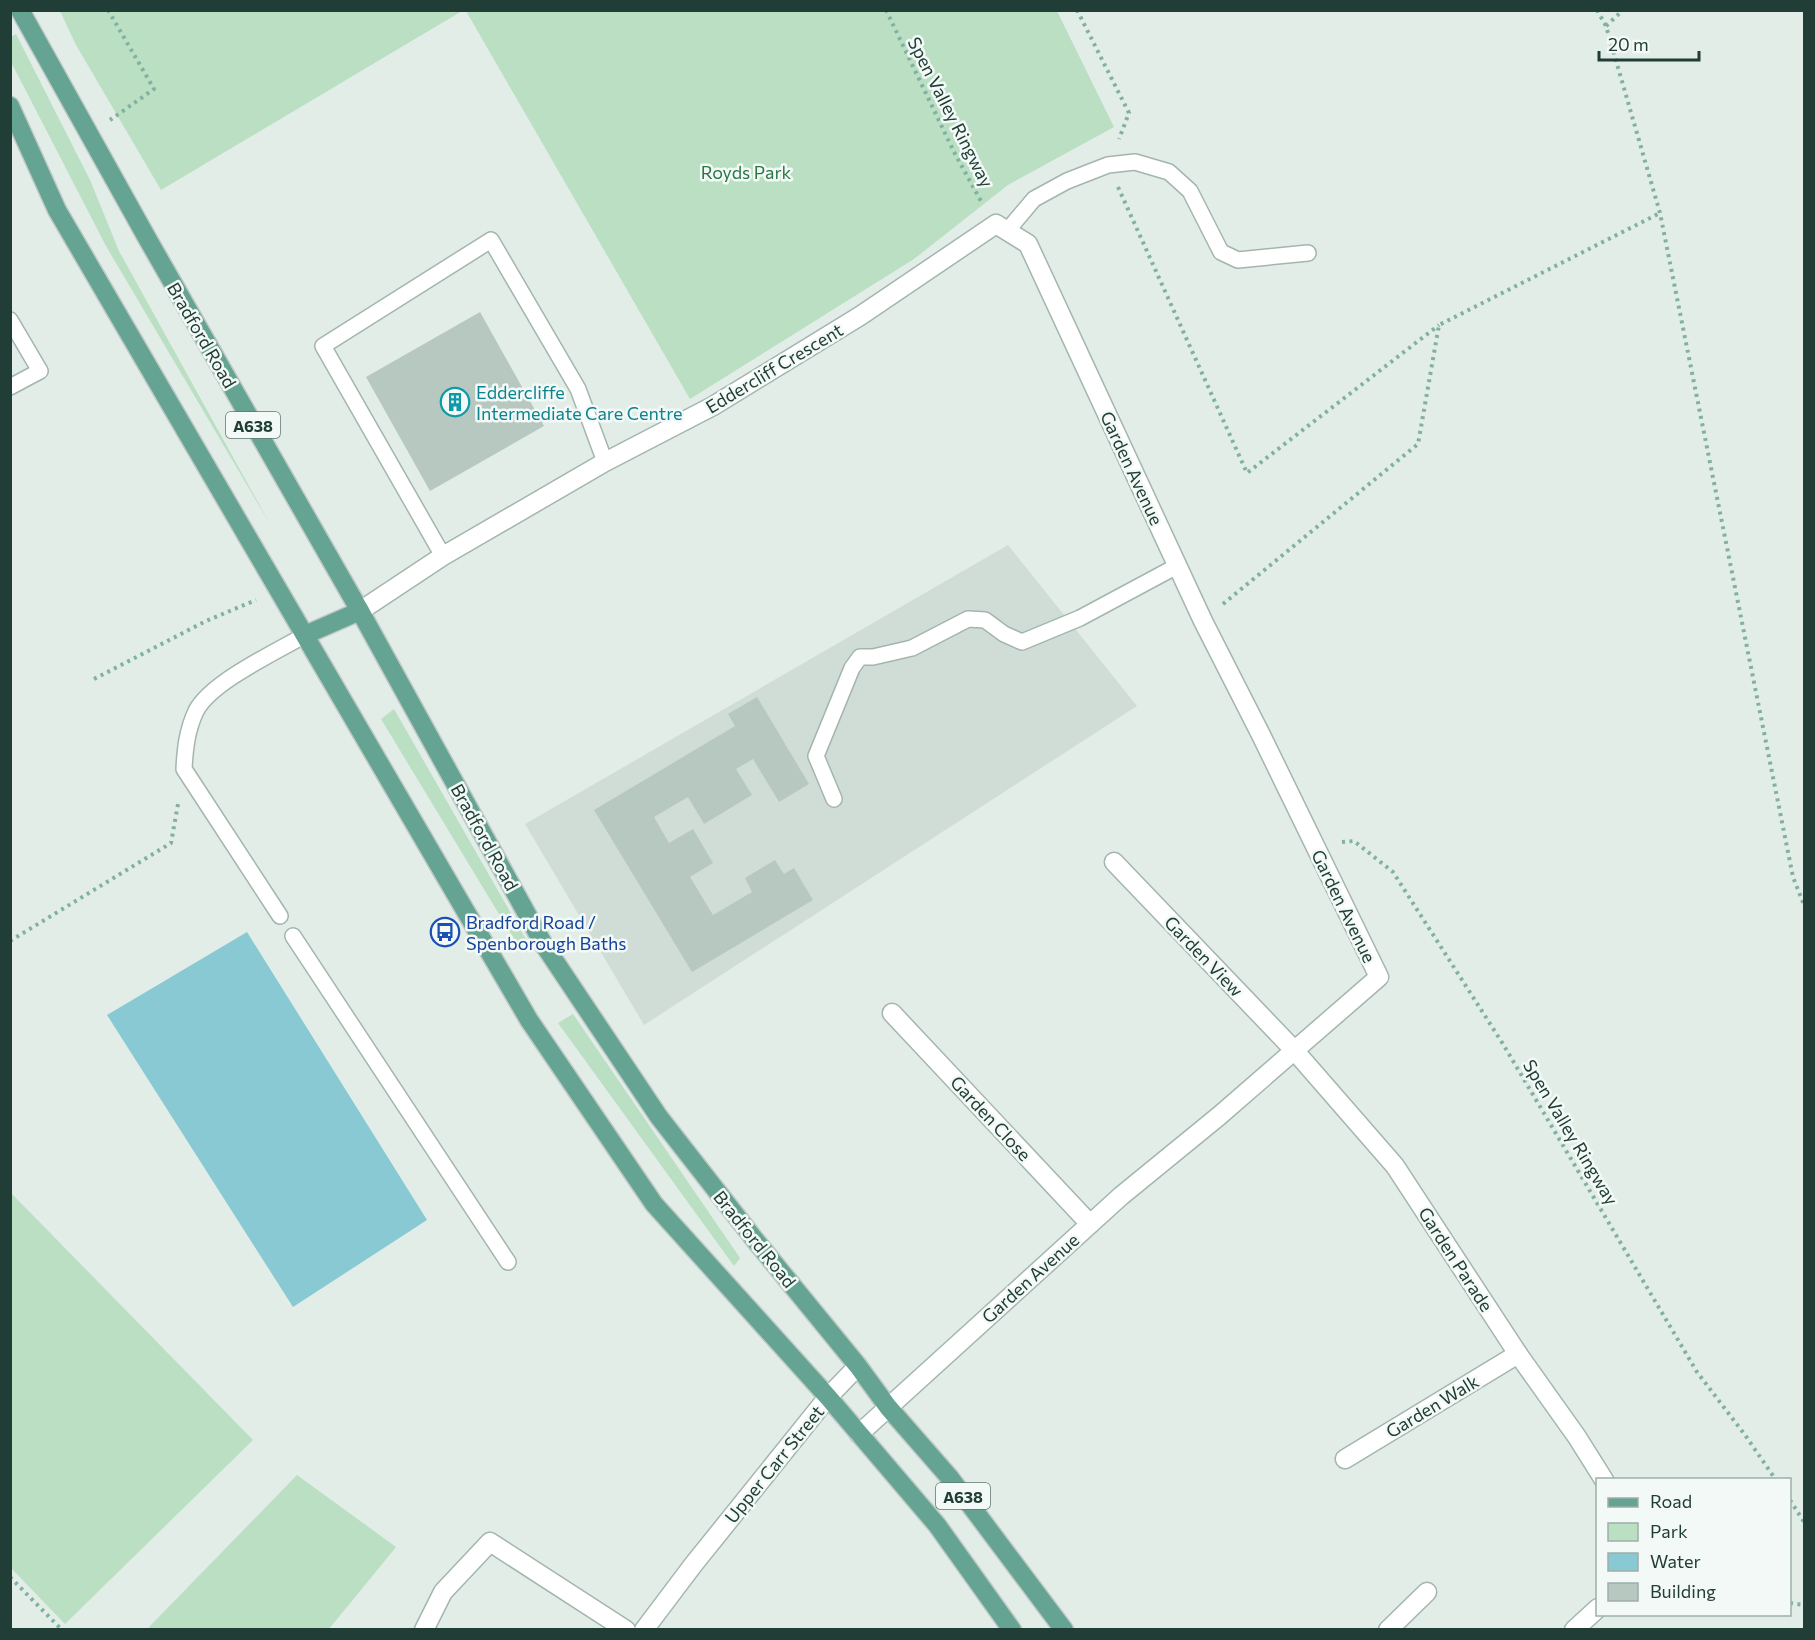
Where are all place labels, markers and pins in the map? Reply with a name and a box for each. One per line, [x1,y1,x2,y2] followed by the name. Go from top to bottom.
[476,381,683,424] place label: Eddercliffe Intermediate Care Centre
[439,386,471,418] building icon: Eddercliffe Intermediate Care Centre
[466,911,627,954] place label: Bradford Road / Spenborough Baths
[429,916,461,948] bus stop icon: Bradford Road / Spenborough Baths

